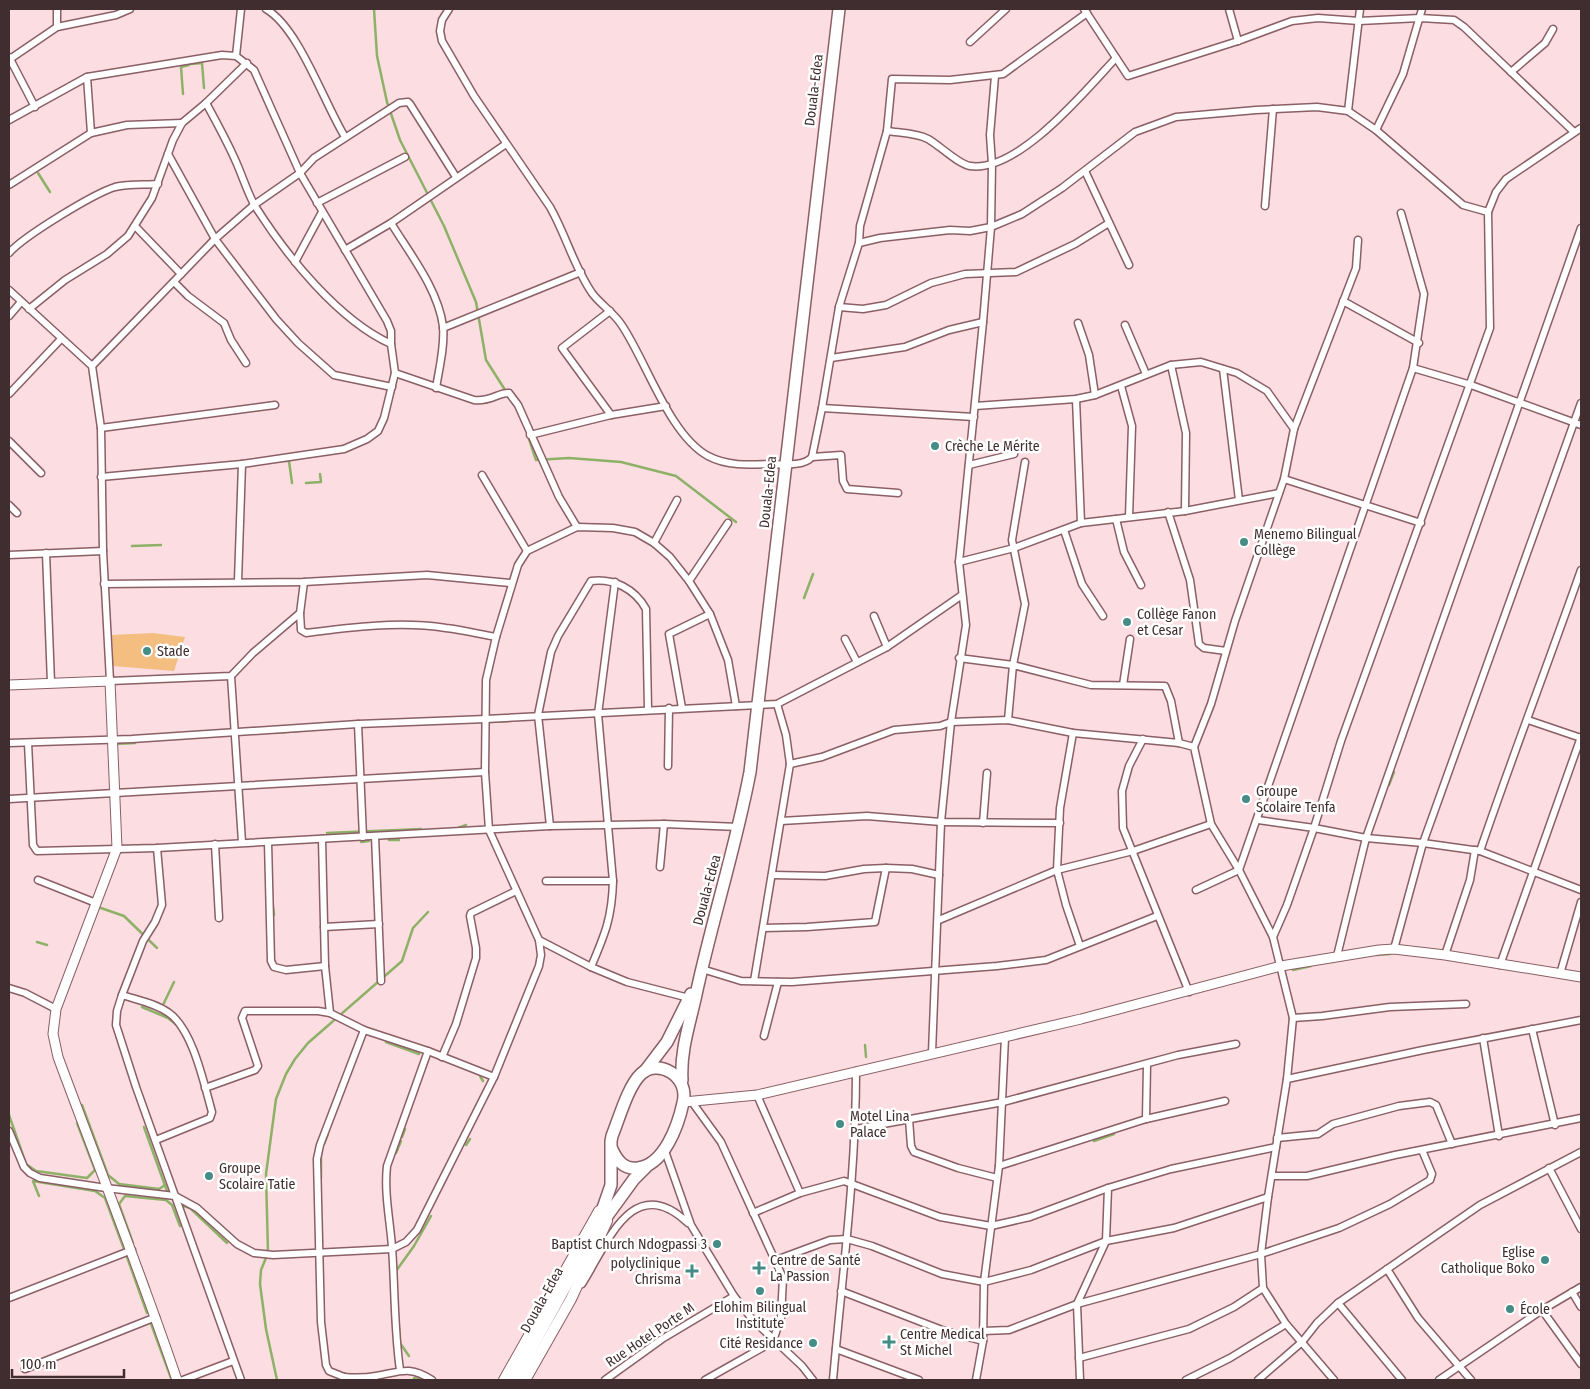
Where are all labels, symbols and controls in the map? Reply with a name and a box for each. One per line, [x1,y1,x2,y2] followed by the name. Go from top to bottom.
[801,53,827,127] street label: Douala-Edea
[945,438,1040,455] place label: Crèche Le Mérite
[929,440,941,452] marker: Crèche Le Mérite
[756,455,780,529] street label: Douala-Edea
[1254,526,1357,559] place label: Menemo Bilingual Collège
[1238,536,1250,548] marker: Menemo Bilingual Collège
[1137,606,1216,639] place label: Collège Fanon et Cesar
[1121,616,1133,628] marker: Collège Fanon et Cesar
[157,643,190,660] place label: Stade
[141,645,153,657] marker: Stade
[1256,783,1336,816] place label: Groupe Scolaire Tenfa
[1240,793,1252,805] marker: Groupe Scolaire Tenfa
[689,853,725,927] street label: Douala-Edea
[850,1108,910,1141] place label: Motel Lina Palace
[834,1118,846,1130] marker: Motel Lina Palace
[219,1160,295,1193] place label: Groupe Scolaire Tatie
[203,1170,215,1182] marker: Groupe Scolaire Tatie
[551,1236,707,1253] place label: Baptist Church Ndogpassi 3
[711,1238,723,1250] marker: Baptist Church Ndogpassi 3
[1441,1244,1535,1277] place label: Eglise Catholique Boko
[770,1252,861,1285] place label: Centre de Santé La Passion
[1539,1254,1551,1266] marker: Eglise Catholique Boko
[611,1255,681,1288] place label: polyclinique Chrisma
[752,1261,766,1275] marker: Centre de Santé La Passion
[517,1264,567,1336] street label: Douala-Edea
[685,1264,699,1278] marker: polyclinique Chrisma
[754,1285,766,1297] marker: Elohim Bilingual Institute
[603,1299,697,1371] street label: Rue Hotel Porte M
[714,1299,806,1332] place label: Elohim Bilingual Institute
[1520,1300,1550,1318] place label: École
[1504,1303,1516,1315] marker: École
[900,1326,985,1359] place label: Centre Medical St Michel
[720,1335,803,1352] place label: Cité Residance
[882,1335,896,1349] marker: Centre Medical St Michel
[807,1337,819,1349] marker: Cité Residance
[12,1346,125,1378] scale bar
[20,1355,57,1373] text: 100 m

